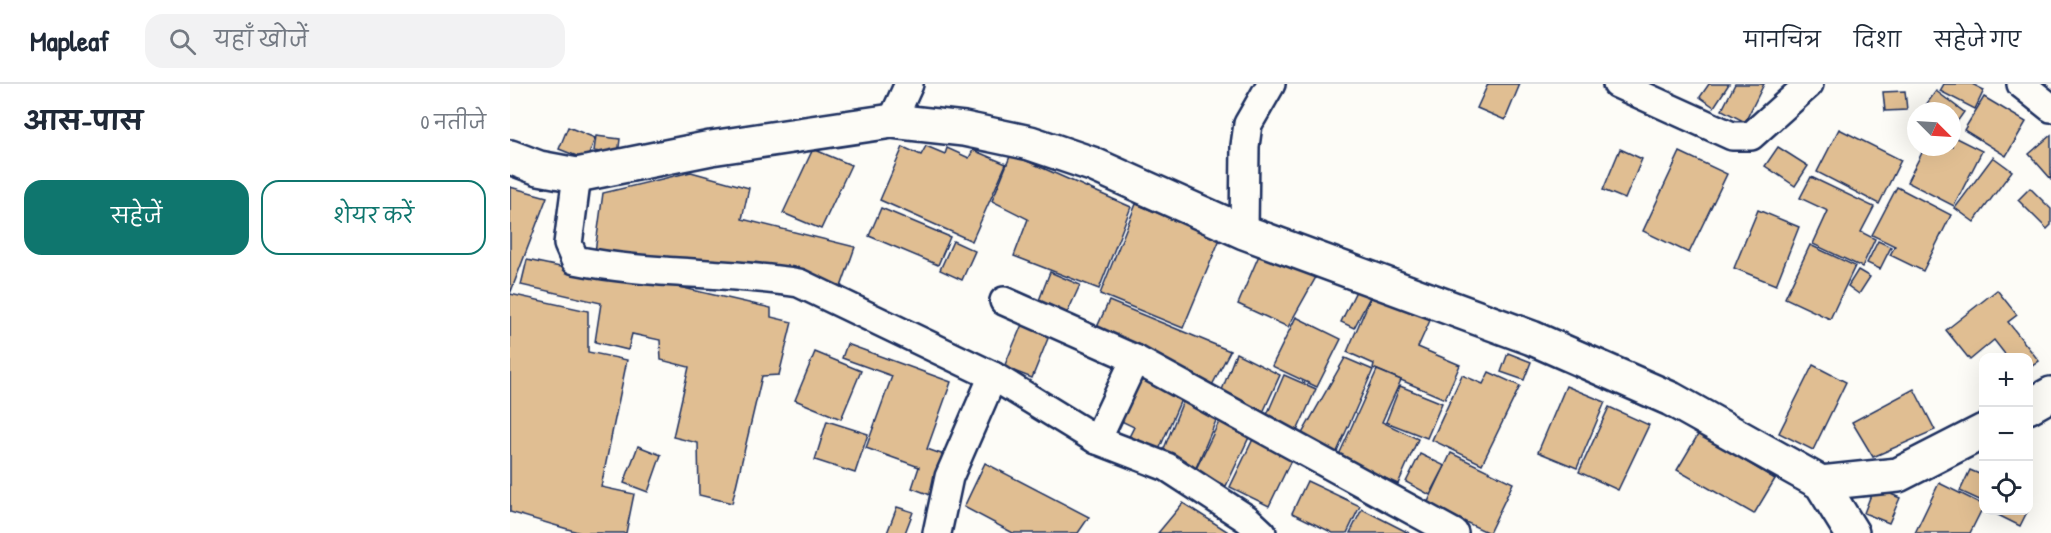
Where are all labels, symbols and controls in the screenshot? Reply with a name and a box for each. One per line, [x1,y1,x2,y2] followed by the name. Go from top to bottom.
[145,14,565,68] search box
[30,22,109,60] text: Mapleaf
[214,24,308,54] text: यहाँ खोजें
[166,25,199,58] icon: search
[1744,25,1821,54] text: मानचित्र
[1854,25,1901,54] text: दिशा
[1934,25,2021,54] text: सहेजे गए
[1907,102,1961,156] north arrow
[24,103,143,138] text: आस-पास
[421,108,486,135] text: 0 नतीजे
[24,180,249,255] button: सहेजें
[261,180,486,255] button: शेयर करें
[1979,353,2033,515] map controls
[1979,353,2033,407] button: +
[1979,407,2033,461] button: −
[1979,461,2033,515] button: locate

